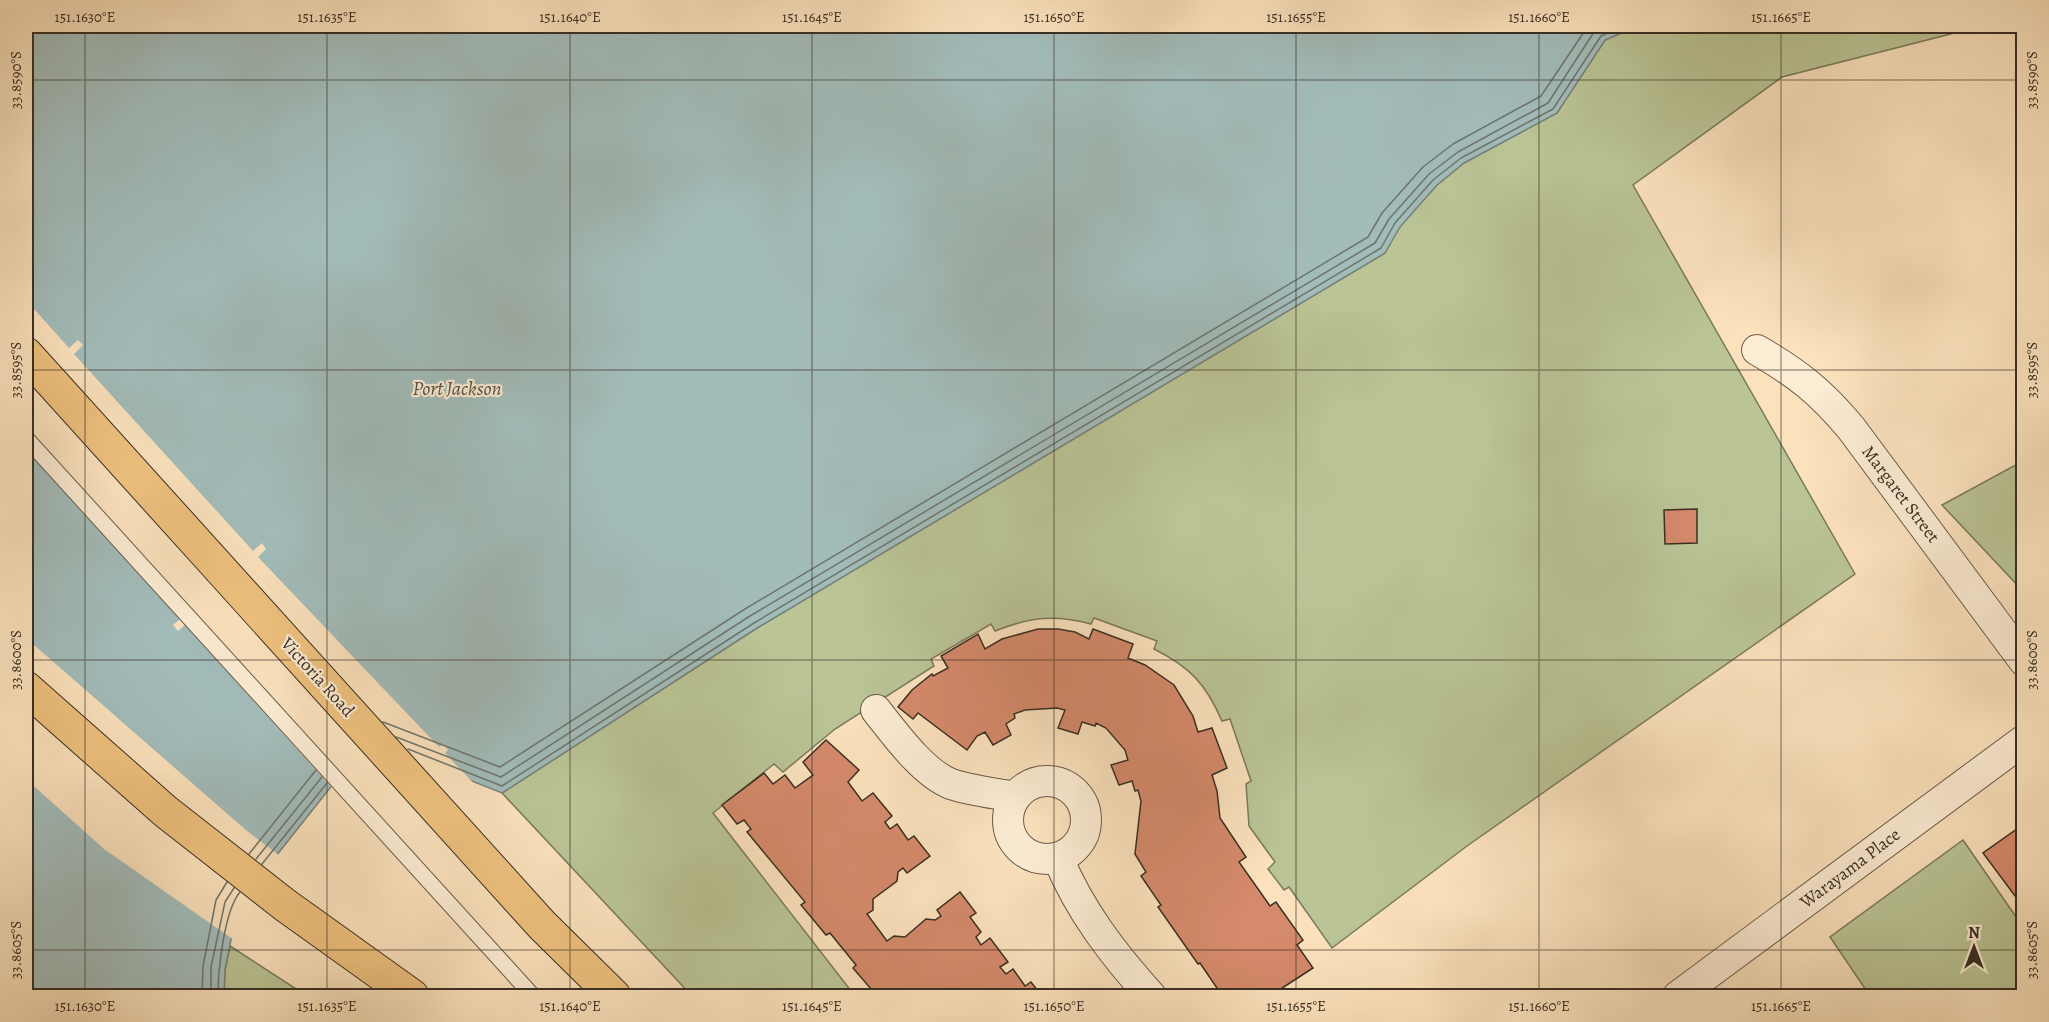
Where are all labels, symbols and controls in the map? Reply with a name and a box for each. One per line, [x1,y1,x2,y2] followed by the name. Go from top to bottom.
[55,7,115,27] text: 151.1630°E
[297,7,357,27] text: 151.1635°E
[539,7,601,27] text: 151.1640°E
[782,7,842,27] text: 151.1645°E
[1023,7,1085,27] text: 151.1650°E
[1266,7,1326,27] text: 151.1655°E
[1508,7,1570,27] text: 151.1660°E
[1751,7,1811,27] text: 151.1665°E
[6,51,26,109] text: 33.8590°S
[2022,51,2042,109] text: 33.8590°S
[6,342,26,398] text: 33.8595°S
[2022,342,2042,398] text: 33.8595°S
[412,375,502,402] water label: Port Jackson
[1856,440,1946,548] street label: Margaret Street
[6,630,26,690] text: 33.8600°S
[2022,630,2042,690] text: 33.8600°S
[275,631,360,722] street label: Victoria Road
[1794,822,1905,914] street label: Warayama Place
[1944,917,2004,977] north arrow
[6,921,26,979] text: 33.8605°S
[2022,921,2042,979] text: 33.8605°S
[1968,922,1980,944] text: N
[55,996,115,1016] text: 151.1630°E
[297,996,357,1016] text: 151.1635°E
[539,996,601,1016] text: 151.1640°E
[782,996,842,1016] text: 151.1645°E
[1023,996,1085,1016] text: 151.1650°E
[1266,996,1326,1016] text: 151.1655°E
[1508,996,1570,1016] text: 151.1660°E
[1751,996,1811,1016] text: 151.1665°E

